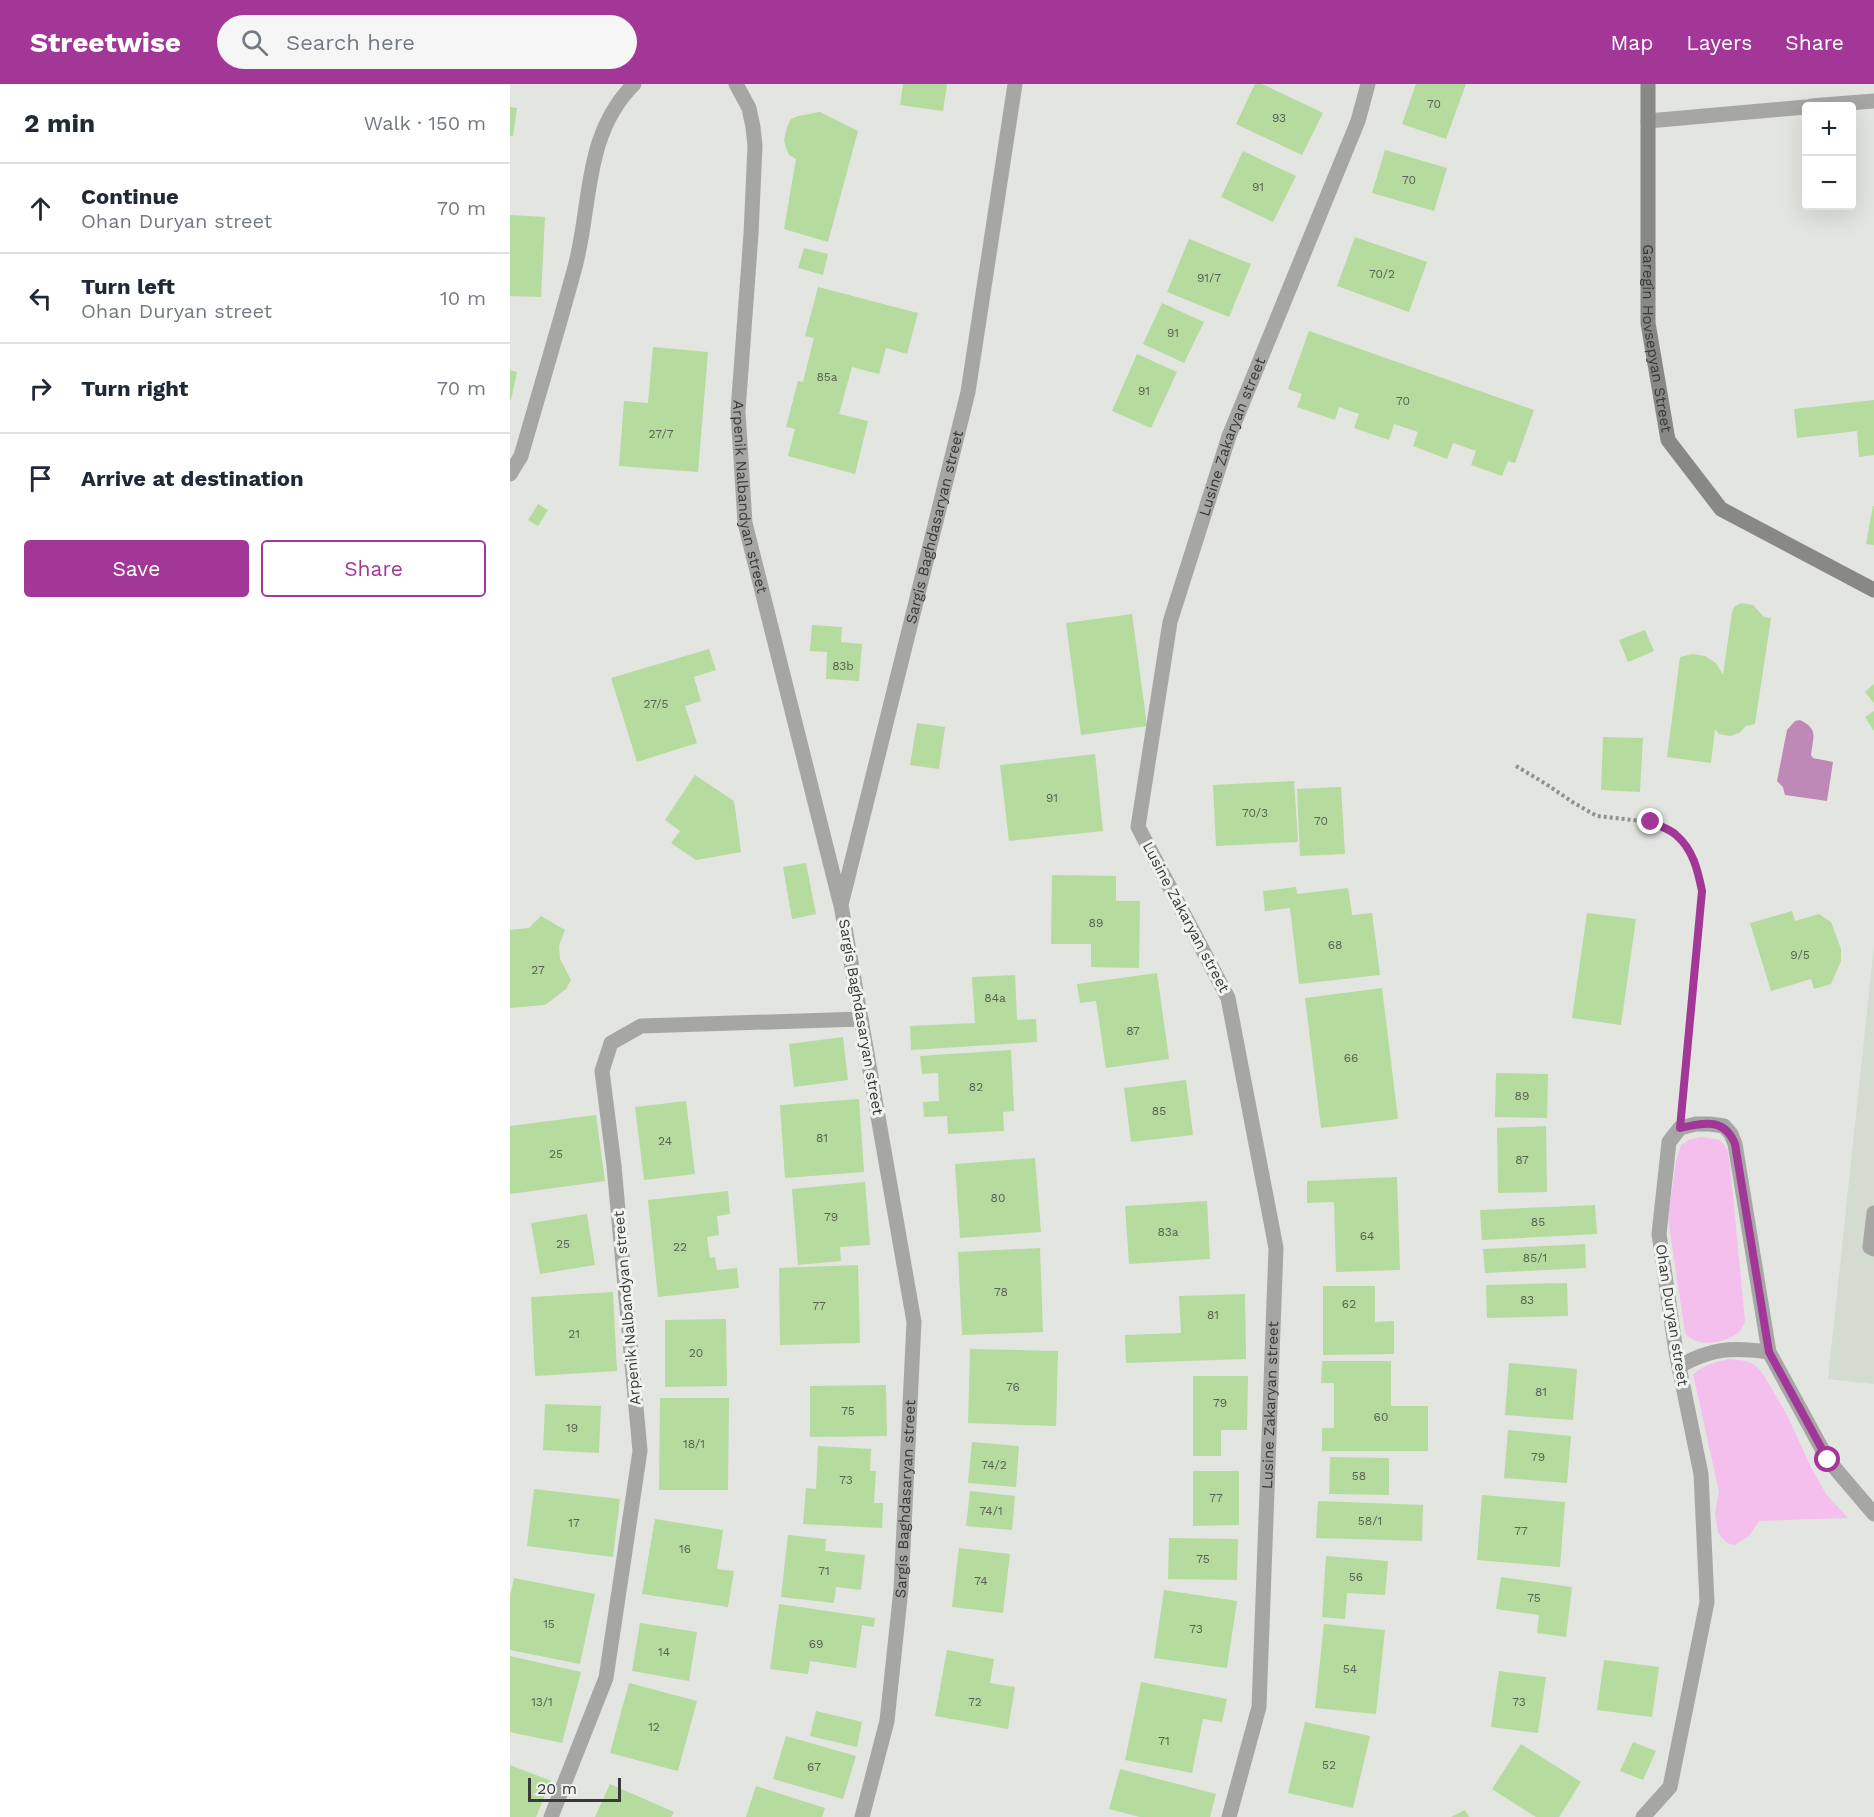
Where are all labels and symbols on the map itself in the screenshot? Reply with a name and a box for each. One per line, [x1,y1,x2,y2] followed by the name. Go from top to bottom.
[1427,97,1441,111] house number: 70
[1272,111,1286,125] house number: 93
[1402,173,1416,187] house number: 70
[1252,180,1264,194] house number: 91
[1639,244,1676,434] street label: Garegin Hovsepyan Street
[1369,267,1395,281] house number: 70/2
[1197,271,1221,285] house number: 91/7
[1167,326,1179,340] house number: 91
[1195,354,1270,519] street label: Lusine Zakaryan street
[816,370,838,384] house number: 85a
[1138,384,1150,398] house number: 91
[1396,394,1410,408] house number: 70
[729,399,771,596] street label: Arpenik Nalbandyan street
[649,427,674,441] house number: 27/7
[902,428,967,626] street label: Sargis Baghdasaryan street
[832,659,854,673] house number: 83b
[643,697,669,711] house number: 27/5
[1046,791,1058,805] house number: 91
[1242,806,1268,820] house number: 70/3
[1637,808,1663,834] route end
[1314,814,1328,828] house number: 70
[1139,839,1234,996] street label: Lusine Zakaryan street
[1089,916,1103,930] house number: 89
[835,918,887,1117] street label: Sargis Baghdasaryan street
[1328,938,1342,952] house number: 68
[1790,948,1810,962] house number: 9/5
[531,963,545,977] house number: 27
[984,991,1006,1005] house number: 84a
[1126,1024,1140,1038] house number: 87
[1344,1051,1358,1065] house number: 66
[969,1080,983,1094] house number: 82
[1515,1089,1529,1103] house number: 89
[1152,1104,1166,1118] house number: 85
[816,1131,828,1145] house number: 81
[658,1134,672,1148] house number: 24
[549,1147,563,1161] house number: 25
[1515,1153,1529,1167] house number: 87
[991,1191,1005,1205] house number: 80
[609,1209,644,1406] street label: Arpenik Nalbandyan street
[824,1210,838,1224] house number: 79
[1531,1215,1545,1229] house number: 85
[1158,1225,1179,1239] house number: 83a
[1360,1229,1374,1243] house number: 64
[556,1237,570,1251] house number: 25
[673,1240,687,1254] house number: 22
[1652,1243,1692,1388] street label: Ohan Duryan street
[1523,1251,1547,1265] house number: 85/1
[994,1285,1008,1299] house number: 78
[1520,1293,1534,1307] house number: 83
[1342,1297,1356,1311] house number: 62
[812,1299,826,1313] house number: 77
[1207,1308,1219,1322] house number: 81
[1258,1320,1282,1489] street label: Lusine Zakaryan street
[568,1327,580,1341] house number: 21
[689,1346,703,1360] house number: 20
[1006,1380,1020,1394] house number: 76
[1535,1385,1547,1399] house number: 81
[1213,1396,1227,1410] house number: 79
[891,1399,919,1599] street label: Sargis Baghdasaryan street
[841,1404,855,1418] house number: 75
[1374,1410,1388,1424] house number: 60
[566,1421,578,1435] house number: 19
[683,1437,705,1451] house number: 18/1
[1814,1446,1840,1472] route start
[1531,1450,1545,1464] house number: 79
[981,1458,1007,1472] house number: 74/2
[1352,1469,1366,1483] house number: 58
[839,1473,853,1487] house number: 73
[1209,1491,1223,1505] house number: 77
[979,1504,1003,1518] house number: 74/1
[1358,1514,1382,1528] house number: 58/1
[568,1516,580,1530] house number: 17
[1514,1524,1528,1538] house number: 77
[679,1542,691,1556] house number: 16
[1196,1552,1210,1566] house number: 75
[818,1564,830,1578] house number: 71
[1349,1570,1363,1584] house number: 56
[974,1574,988,1588] house number: 74
[1527,1591,1541,1605] house number: 75
[543,1617,555,1631] house number: 15
[1189,1622,1203,1636] house number: 73
[809,1637,823,1651] house number: 69
[658,1645,670,1659] house number: 14
[1343,1662,1357,1676] house number: 54
[531,1695,553,1709] house number: 13/1
[968,1695,982,1709] house number: 72
[1512,1695,1526,1709] house number: 73
[648,1720,660,1734] house number: 12
[1158,1734,1170,1748] house number: 71
[1322,1758,1336,1772] house number: 52
[807,1760,821,1774] house number: 67
[528,1775,621,1802] scale bar

